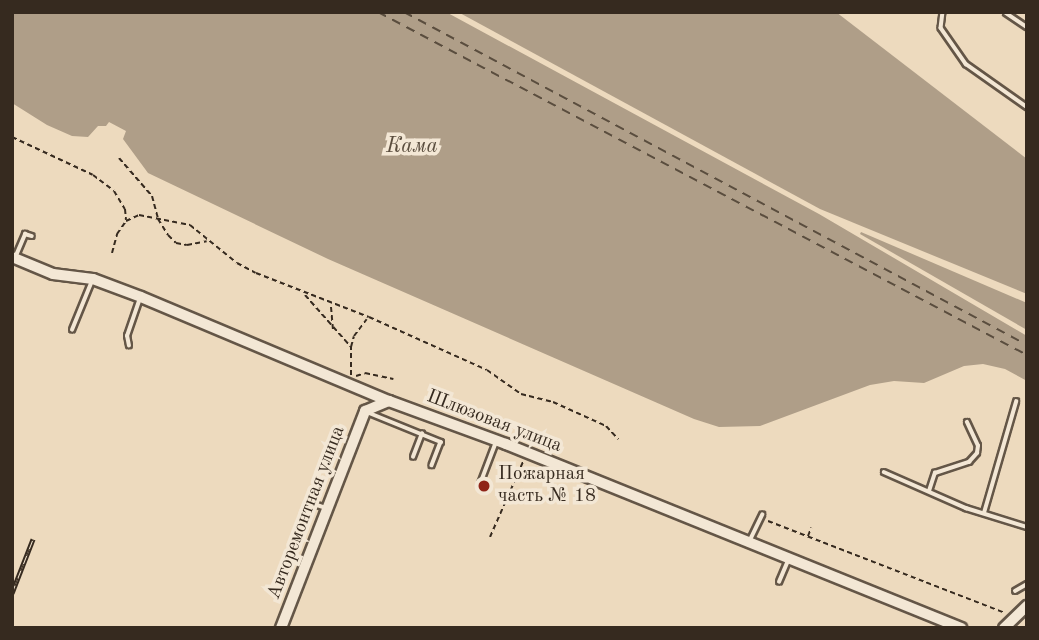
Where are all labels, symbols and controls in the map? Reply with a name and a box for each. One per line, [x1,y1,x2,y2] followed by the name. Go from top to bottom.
[386,134,438,160] water label: Кама
[423,386,565,458] street label: Шлюзовая улица
[263,423,351,603] street label: Авторемонтная улица
[498,464,596,508] place label: Пожарная часть № 18
[476,478,492,494] marker: Пожарная часть № 18

